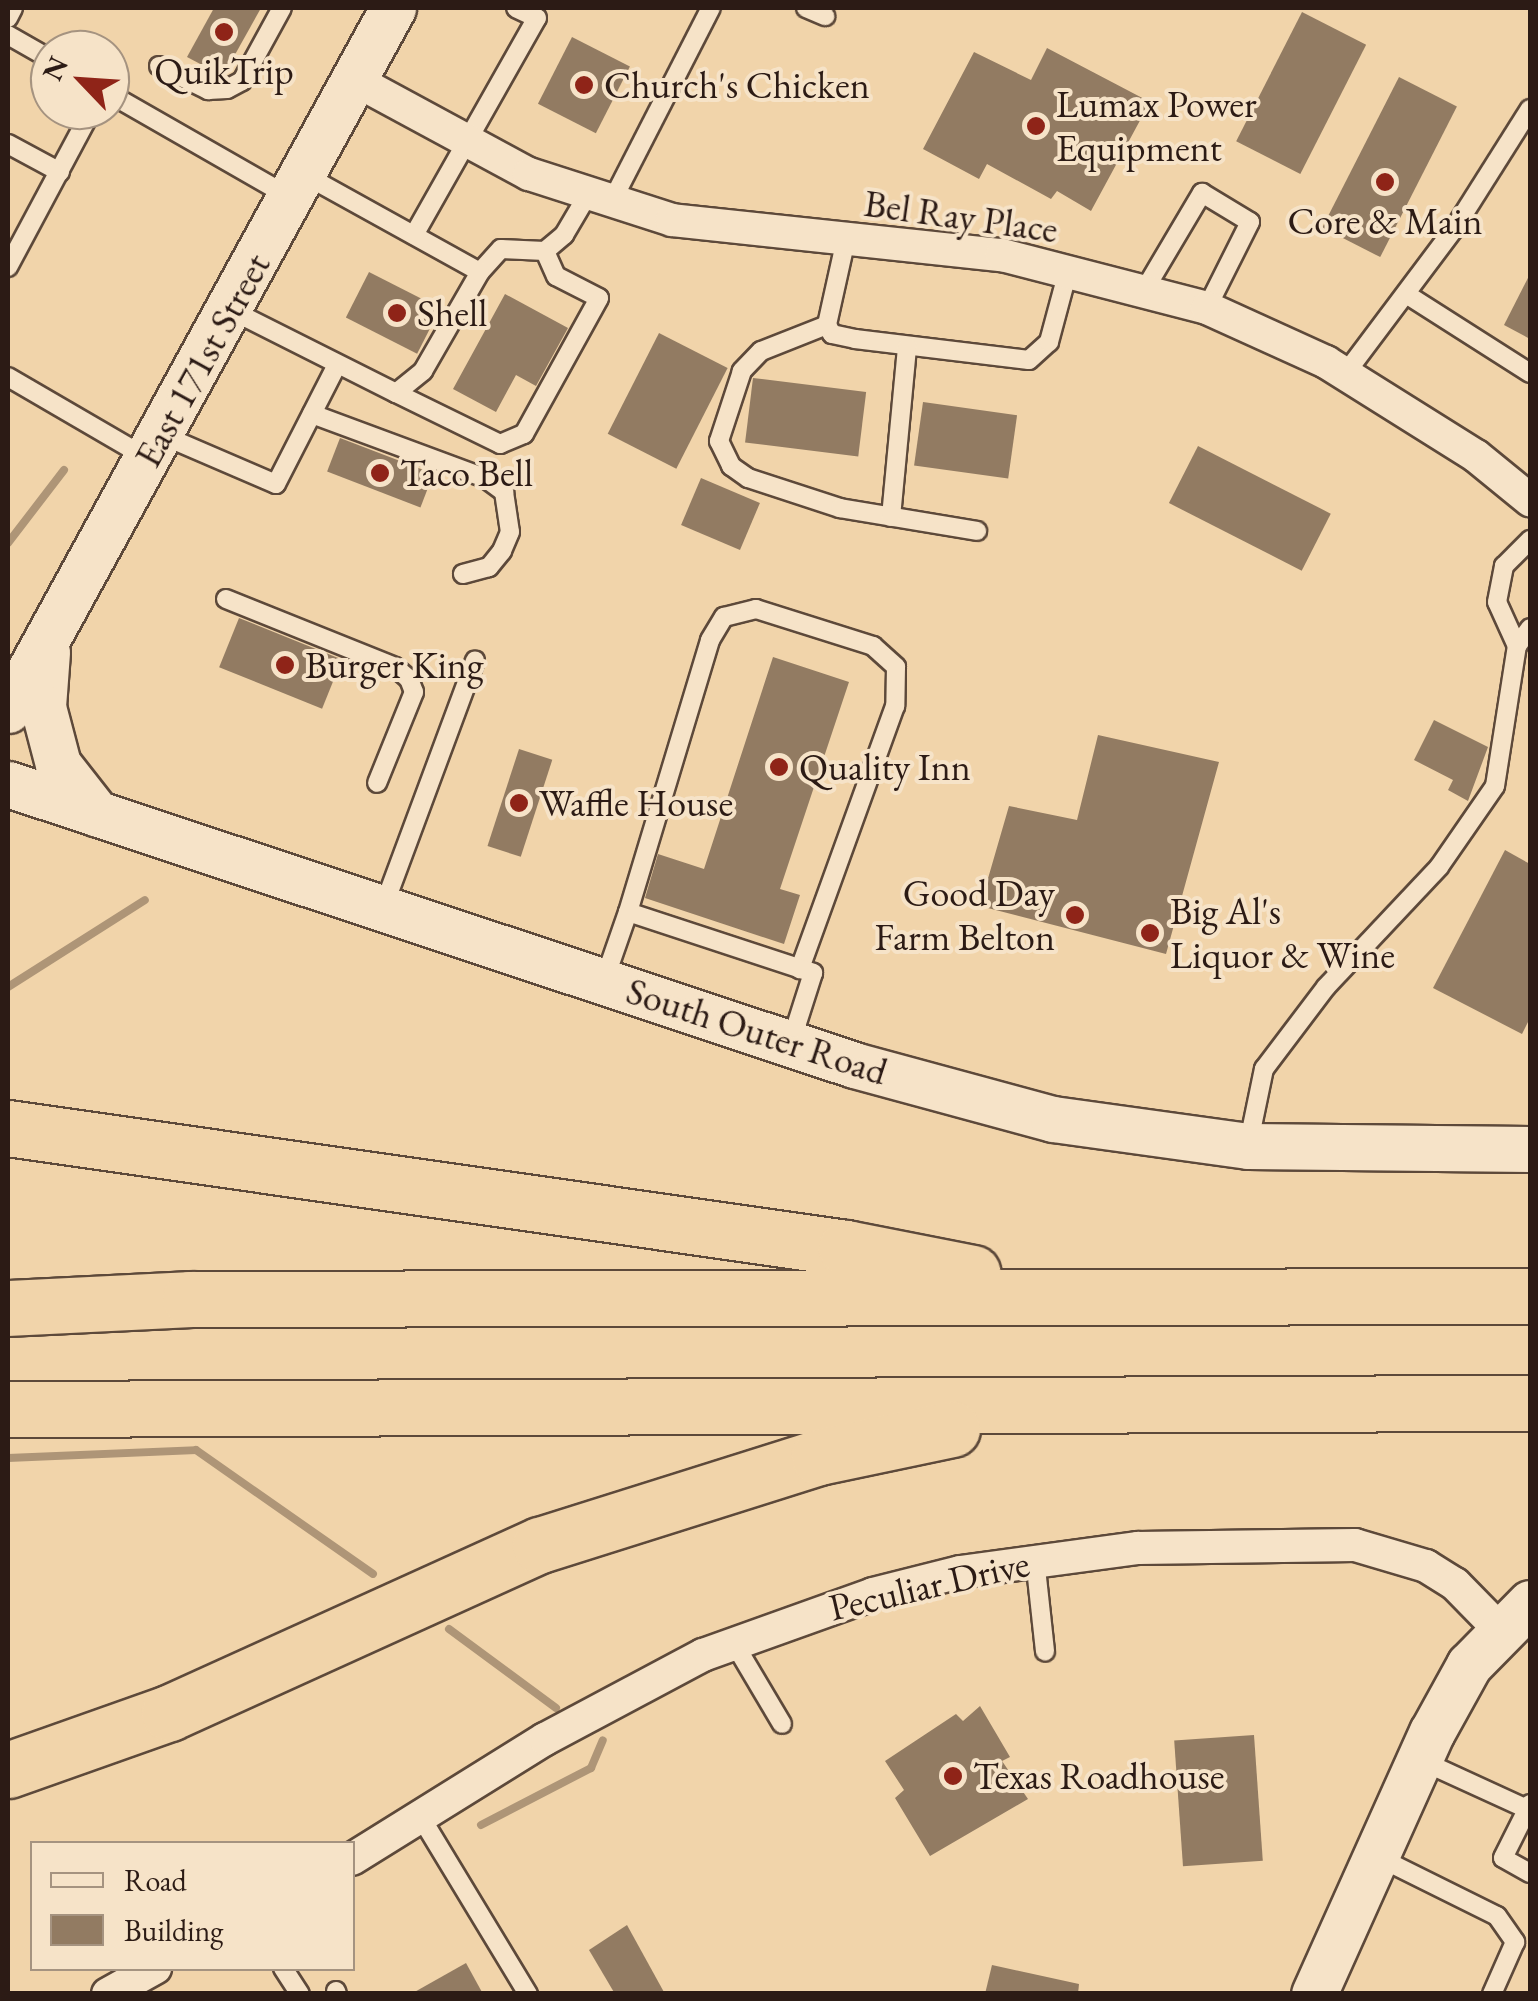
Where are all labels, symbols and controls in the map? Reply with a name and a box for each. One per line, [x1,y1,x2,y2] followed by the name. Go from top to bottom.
[213,21,235,43] marker: QuikTrip
[30,30,130,130] north arrow
[154,48,294,94] place label: QuikTrip
[34,50,76,86] text: N
[604,62,870,108] place label: Church's Chicken
[573,74,595,96] marker: Church's Chicken
[1056,81,1257,170] place label: Lumax Power Equipment
[1025,115,1047,137] marker: Lumax Power Equipment
[1374,171,1396,193] marker: Core & Main
[861,180,1061,252] street label: Bel Ray Place
[1287,198,1483,244] place label: Core & Main
[124,245,280,475] street label: East 171st Street
[417,290,487,336] place label: Shell
[386,302,408,324] marker: Shell
[400,450,533,496] place label: Taco Bell
[369,462,391,484] marker: Taco Bell
[305,642,483,688] place label: Burger King
[274,654,296,676] marker: Burger King
[799,744,971,790] place label: Quality Inn
[768,756,790,778] marker: Quality Inn
[539,780,733,826] place label: Waffle House
[508,792,530,814] marker: Waffle House
[875,870,1055,959] place label: Good Day Farm Belton
[1170,888,1395,978] place label: Big Al's Liquor & Wine
[1064,904,1086,926] marker: Good Day Farm Belton
[1139,922,1161,944] marker: Big Al's Liquor & Wine
[621,967,893,1095] street label: South Outer Road
[824,1540,1034,1630] street label: Peculiar Drive
[973,1753,1225,1799] place label: Texas Roadhouse
[942,1765,964,1787] marker: Texas Roadhouse
[30,1841,355,1971] legend
[124,1861,187,1900] text: Road
[124,1911,223,1950] text: Building

